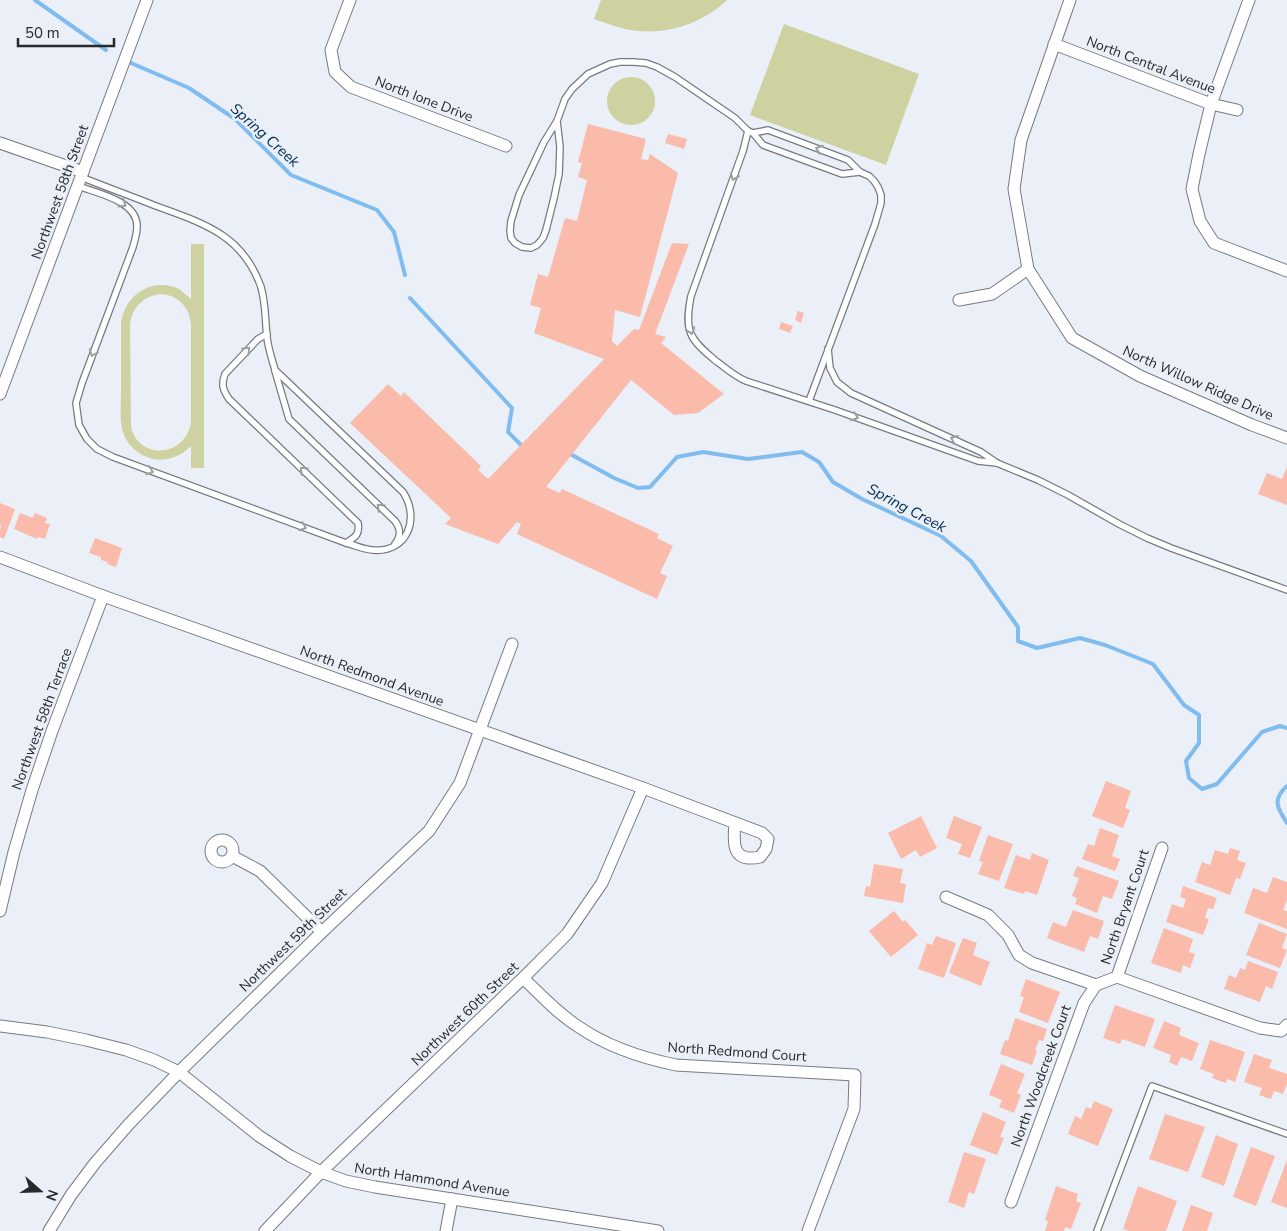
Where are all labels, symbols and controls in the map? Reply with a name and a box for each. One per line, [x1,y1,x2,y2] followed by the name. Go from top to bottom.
[18,15,114,47] scale bar
[25,23,60,43] text: 50 m
[1084,32,1218,98] street label: North Central Avenue
[372,72,476,126] street label: North Ione Drive
[226,99,304,172] water label: Spring Creek
[27,122,93,262] street label: Northwest 58th Street
[815,145,824,155] one-way arrow
[730,173,740,181] one-way arrow
[117,198,126,208] one-way arrow
[685,327,695,335] one-way arrow
[1120,341,1276,425] street label: North Willow Ridge Drive
[241,347,250,356] one-way arrow
[89,348,99,357] one-way arrow
[850,411,859,421] one-way arrow
[950,435,959,446] one-way arrow
[145,465,154,475] one-way arrow
[300,467,309,476] one-way arrow
[864,479,950,537] water label: Spring Creek
[377,504,386,513] one-way arrow
[298,521,306,531] one-way arrow
[297,641,447,711] street label: North Redmond Avenue
[7,645,77,793] street label: Northwest 58th Terrace
[1096,847,1154,967] street label: North Bryant Court
[235,884,351,996] street label: Northwest 59th Street
[407,958,523,1070] street label: Northwest 60th Street
[1006,1002,1076,1150] street label: North Woodcreek Court
[667,1038,807,1066] street label: North Redmond Court
[353,1158,511,1202] street label: North Hammond Avenue
[15,1166,65,1216] north arrow
[41,1187,62,1203] text: N

